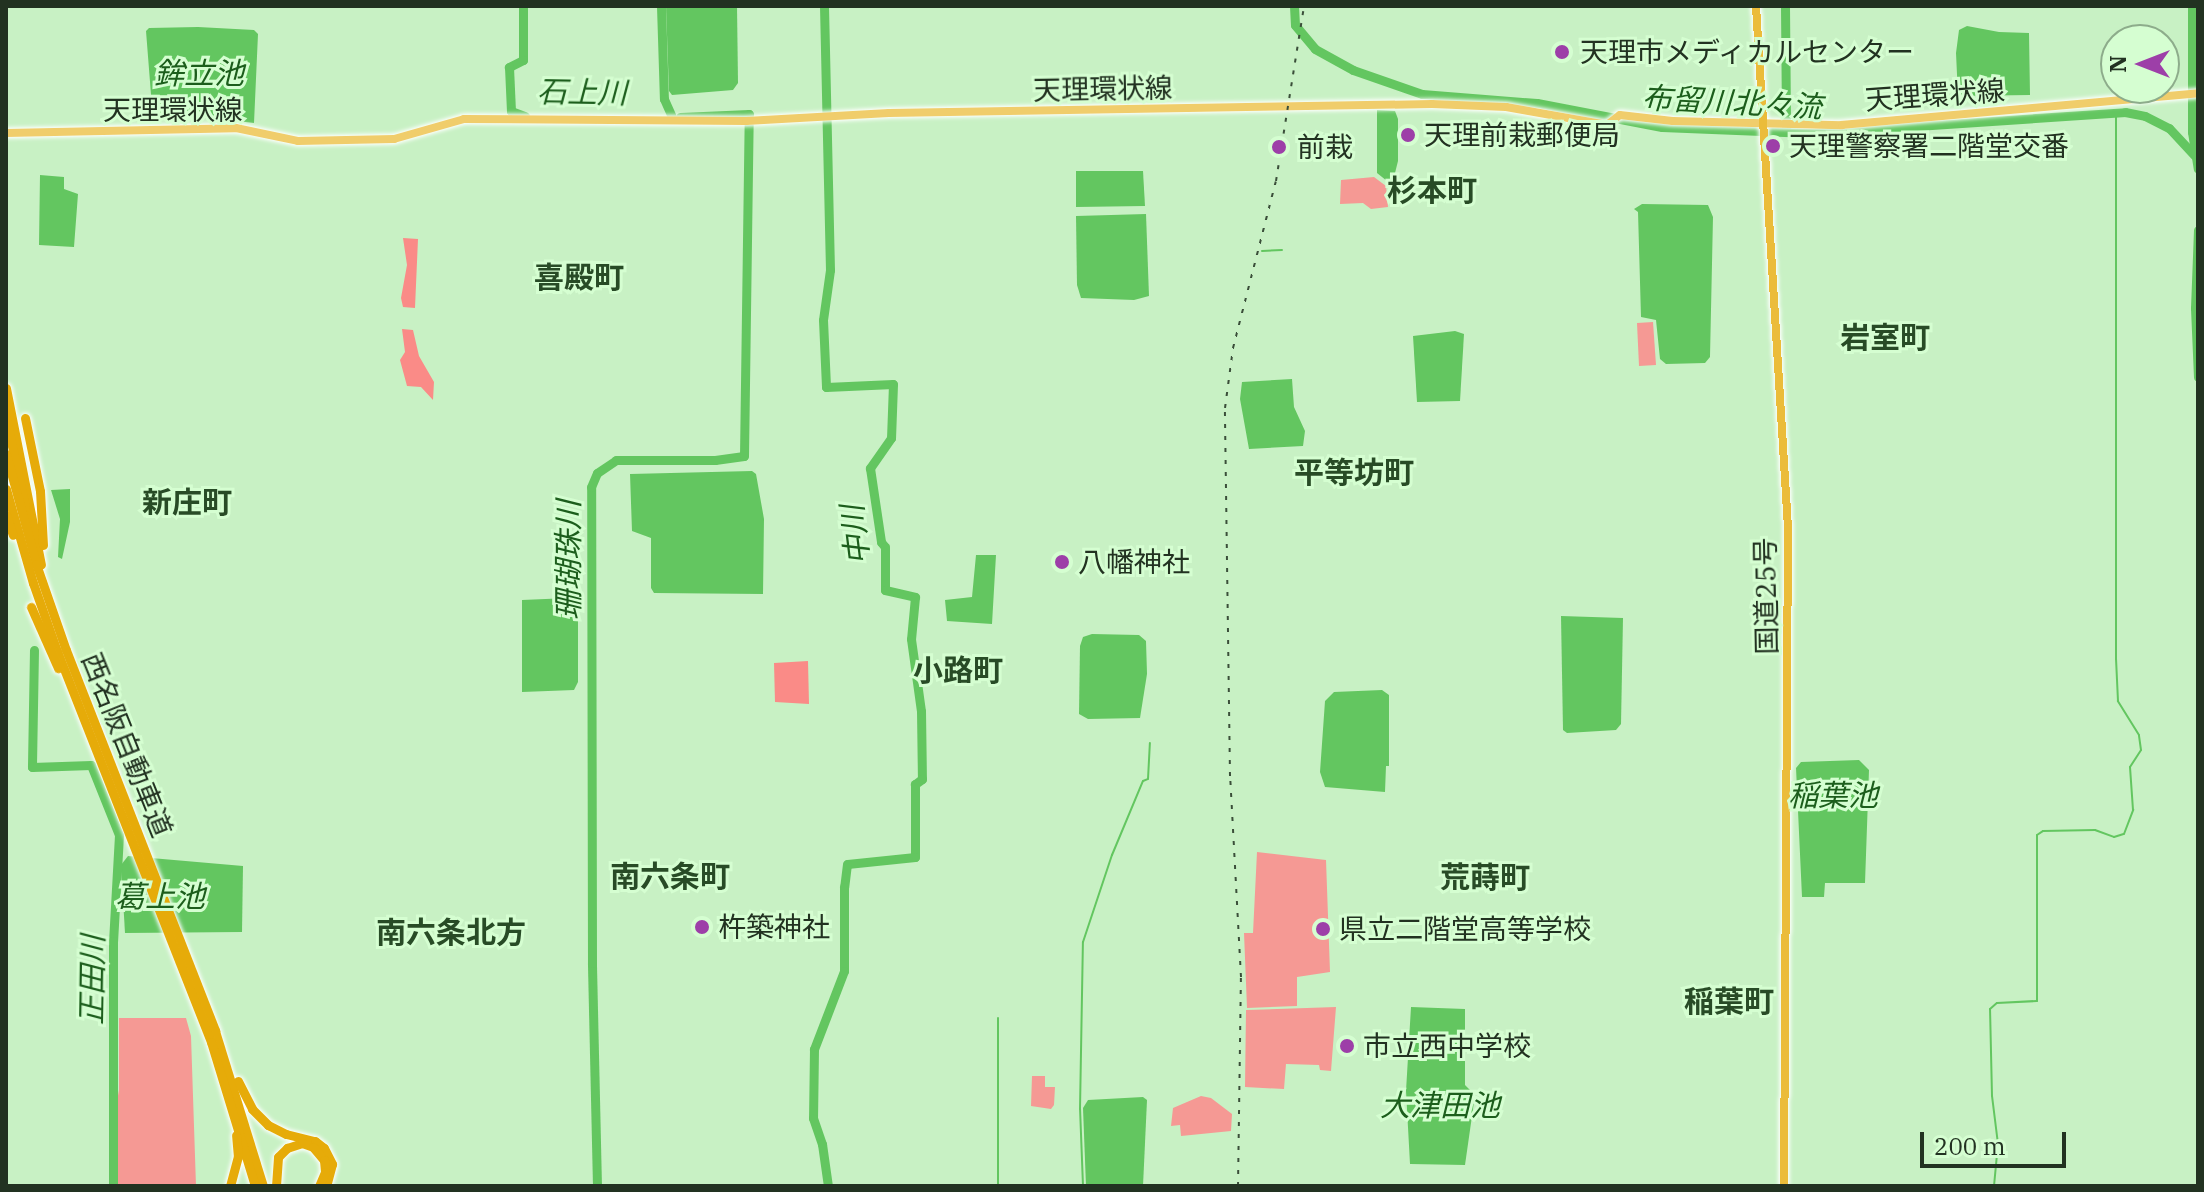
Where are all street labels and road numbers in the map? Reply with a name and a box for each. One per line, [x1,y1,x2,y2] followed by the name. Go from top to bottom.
[1033,71,1173,107] street label: 天理環状線
[1864,73,2006,117] street label: 天理環状線
[103,93,243,127] street label: 天理環状線
[1748,537,1784,655] street label: 国道25号
[75,648,179,842] street label: 西名阪自動車道

